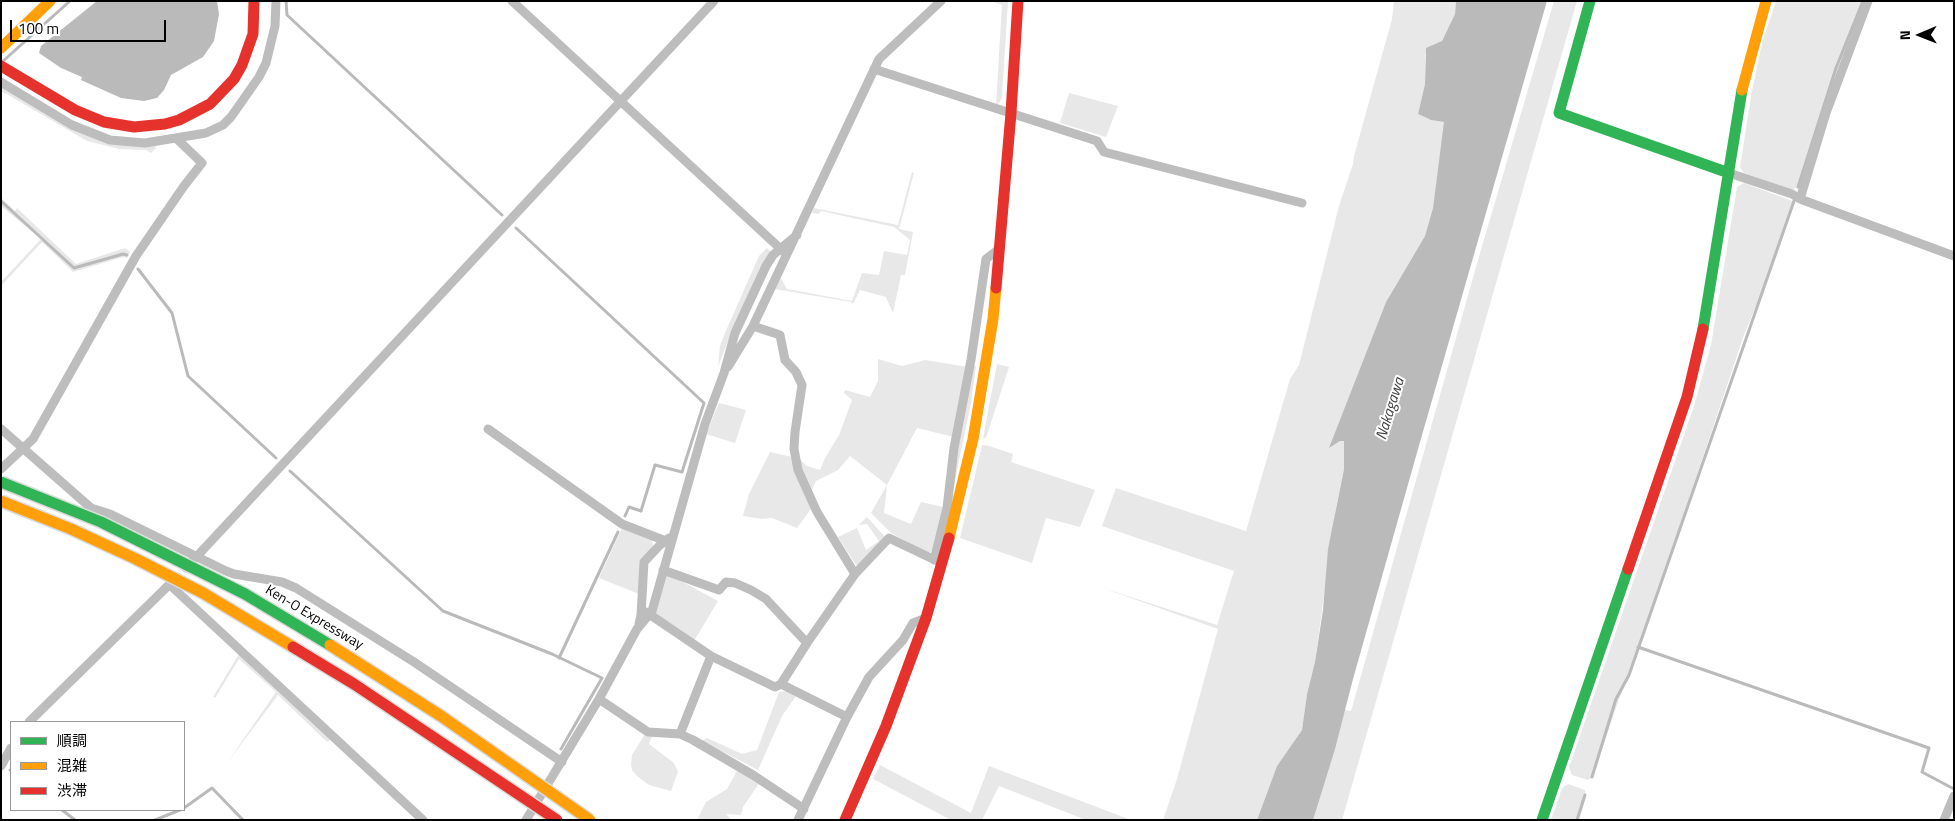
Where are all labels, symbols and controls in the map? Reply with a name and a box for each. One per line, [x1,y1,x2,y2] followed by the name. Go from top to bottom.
[12,10,169,42] scale bar
[1895,10,1945,60] north arrow
[18,17,59,40] text: 100 m
[1894,30,1915,40] text: N
[1373,376,1409,442] water label: Nakagawa
[262,582,366,654] street label: Ken-O Expressway
[10,721,185,811] legend
[57,729,87,752] text: 順調
[57,754,87,777] text: 混雑
[57,779,87,802] text: 渋滞

